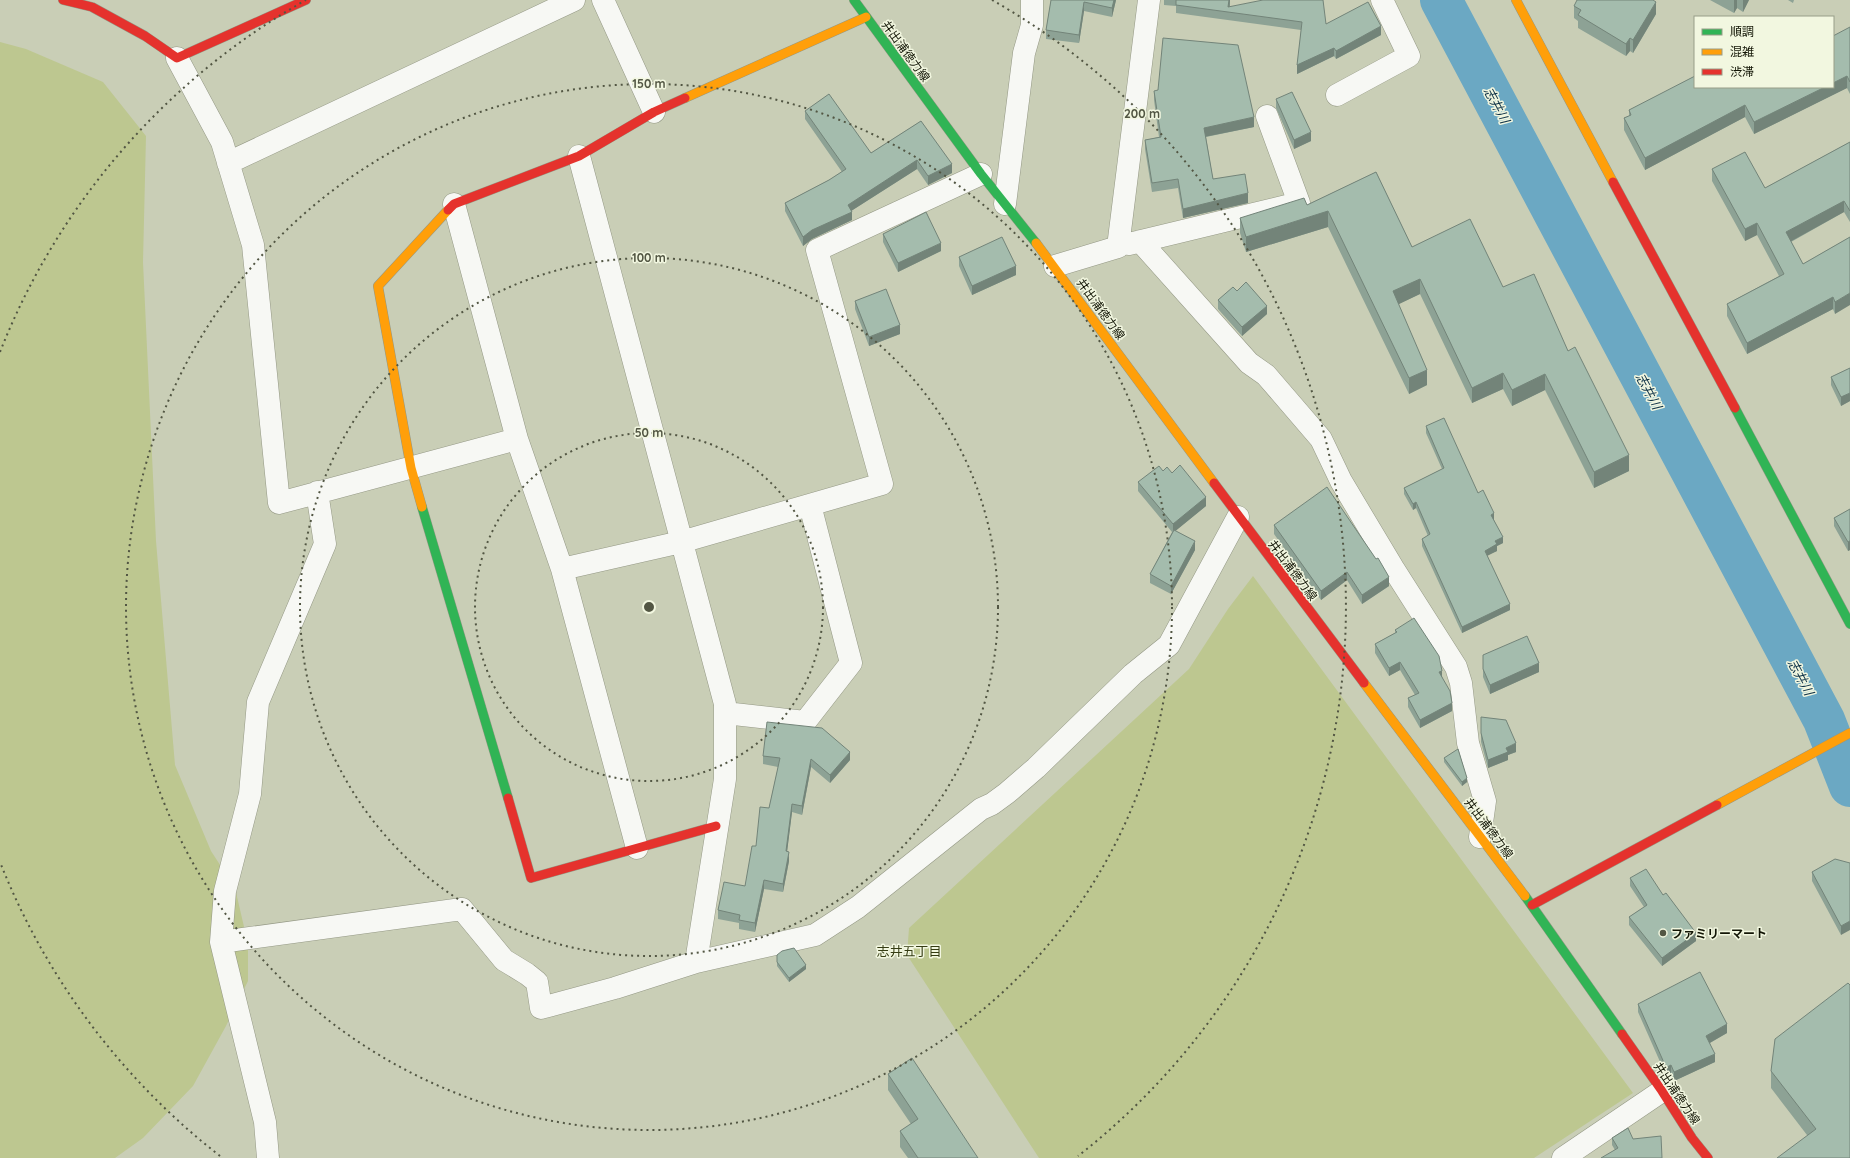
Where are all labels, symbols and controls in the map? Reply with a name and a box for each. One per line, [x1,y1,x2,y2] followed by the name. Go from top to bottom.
[1694,16,1834,88] legend
[879,17,933,85] street label: 井出浦徳力線
[1730,24,1754,39] text: 順調
[1730,44,1754,59] text: 混雑
[1730,64,1754,79] text: 渋滞
[632,76,666,91] text: 150 m
[1481,84,1514,128] water label: 志井川
[1124,106,1160,121] text: 200 m
[632,250,666,265] text: 100 m
[1074,275,1128,343] street label: 井出浦徳力線
[1633,370,1666,414] water label: 志井川
[635,425,663,440] text: 50 m
[1265,537,1321,603] street label: 井出浦徳力線
[642,600,656,614] centre of rings
[1785,656,1818,700] water label: 志井川
[1461,795,1517,861] street label: 井出浦徳力線
[1671,926,1767,941] place label: ファミリーマート
[1658,928,1668,938] marker: ファミリーマート
[876,943,942,959] district label: 志井五丁目
[1651,1059,1703,1127] street label: 井出浦徳力線

